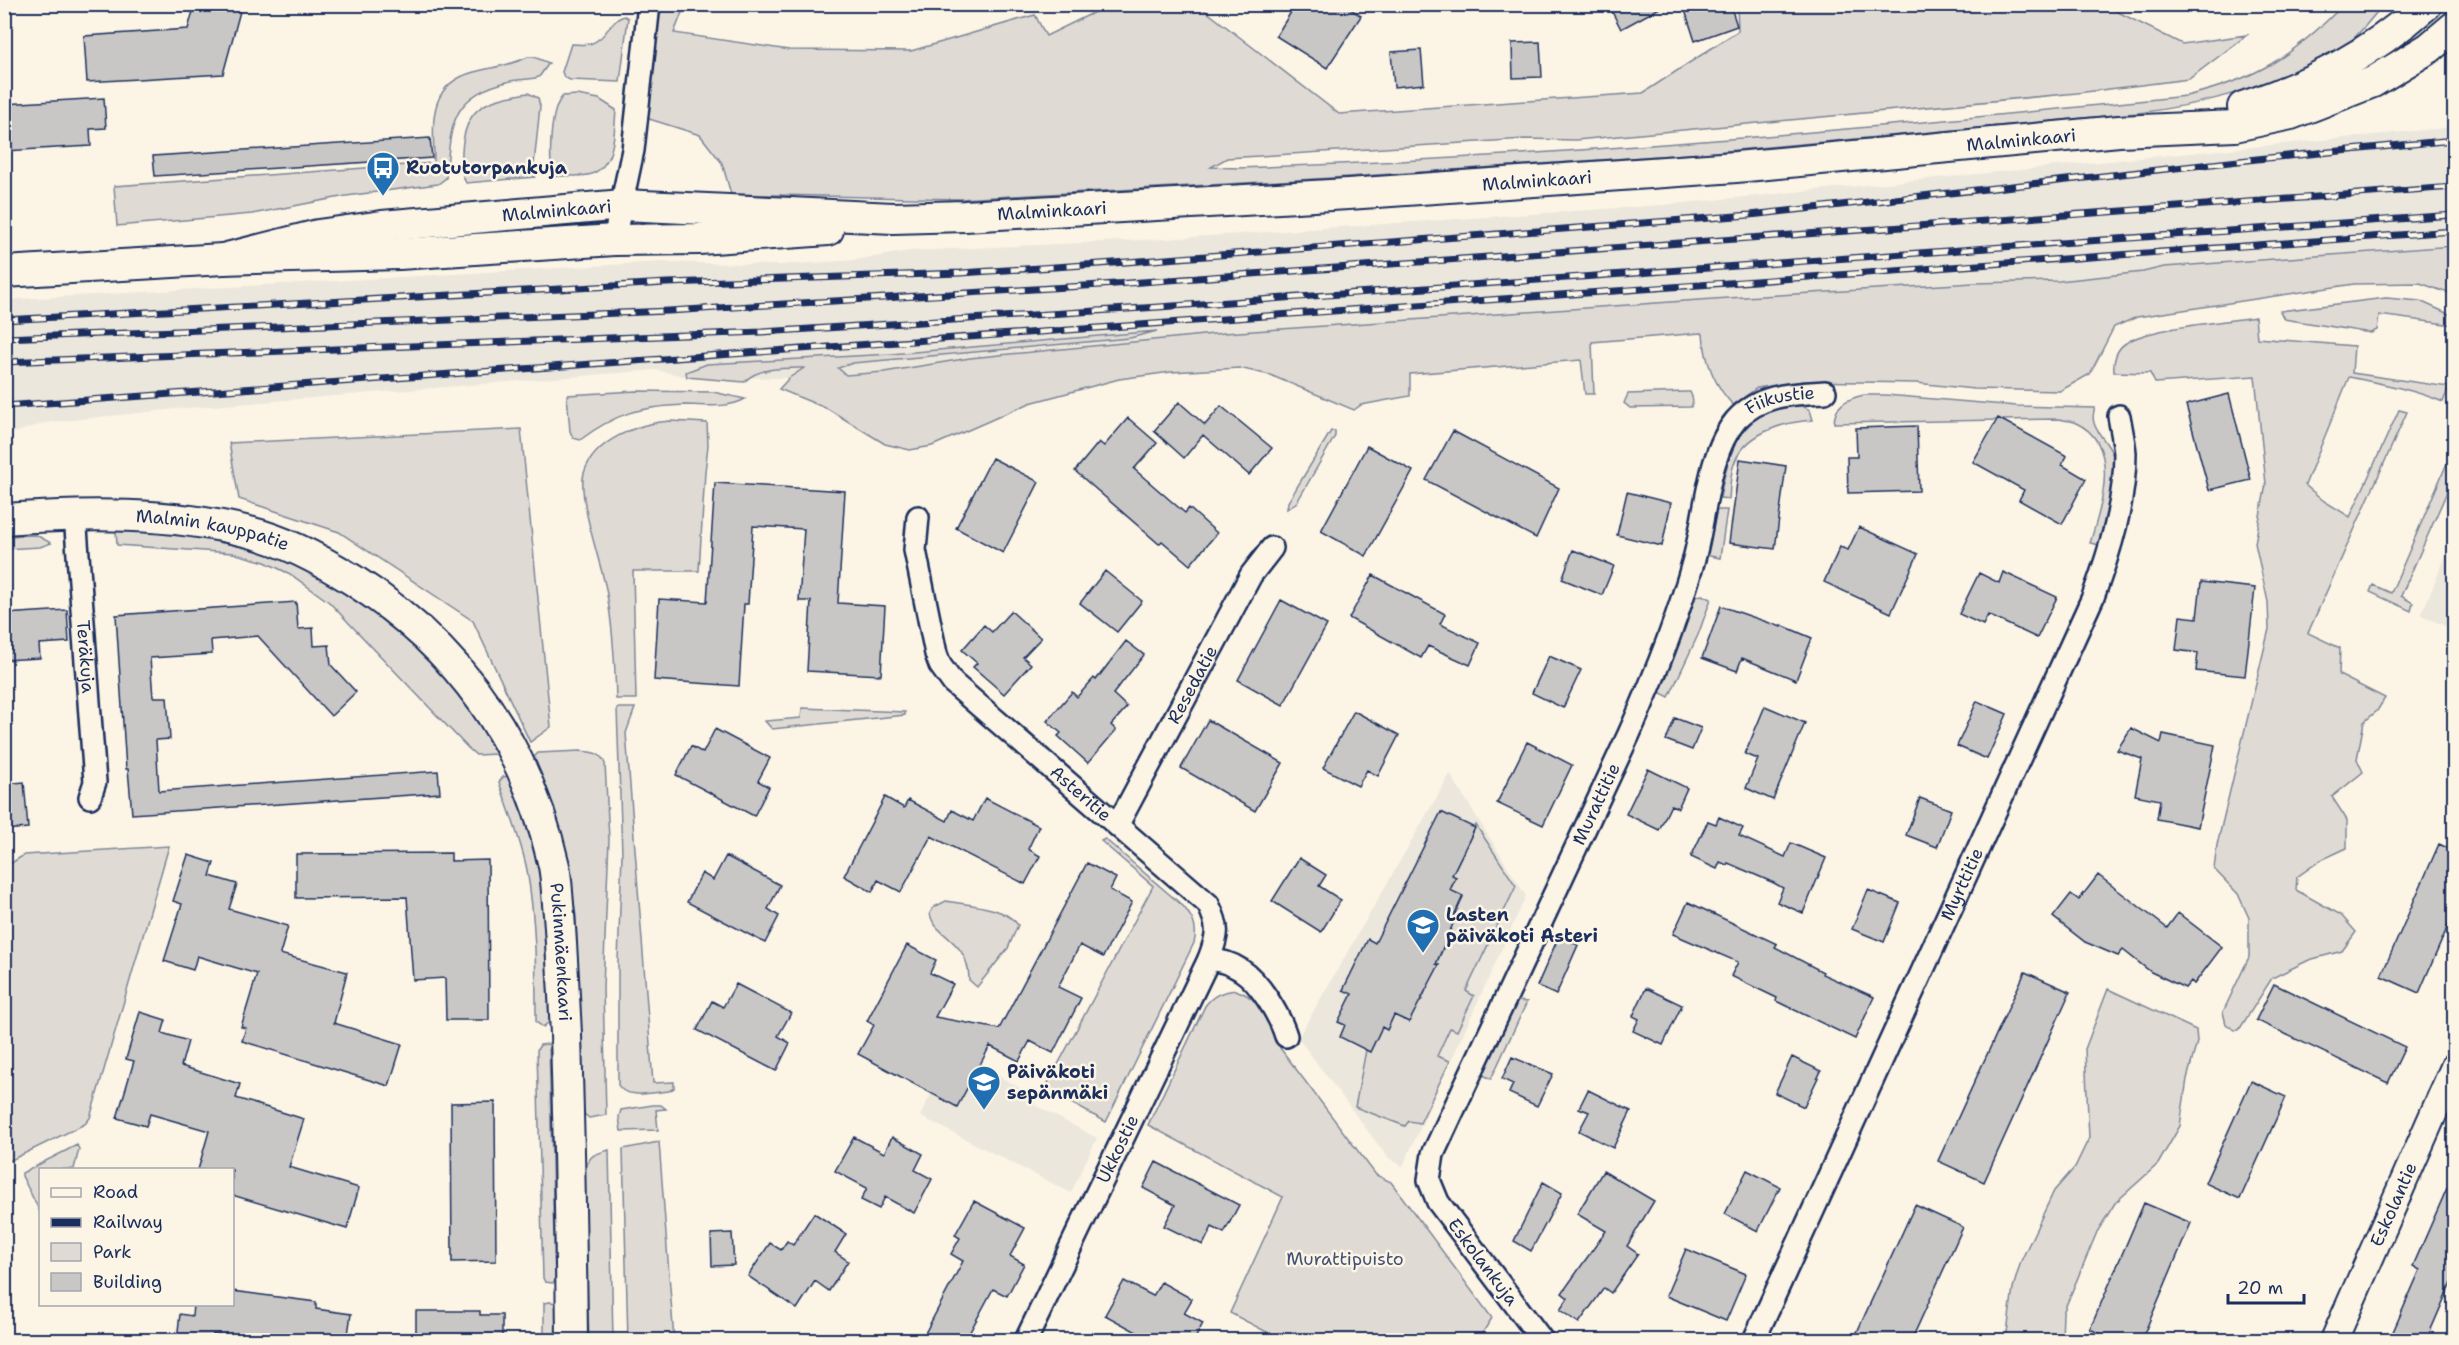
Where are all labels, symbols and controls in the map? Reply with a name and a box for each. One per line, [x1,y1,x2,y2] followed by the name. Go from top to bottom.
[1965,123,2077,157] street label: Malminkaari
[365,150,401,197] bus stop icon: Ruotutorpankuja
[406,156,568,180] place label: Ruotutorpankuja
[1481,165,1593,197] street label: Malminkaari
[501,194,613,228] street label: Malminkaari
[996,196,1108,226] street label: Malminkaari
[1741,381,1815,420] street label: Fiikustie
[135,504,293,556] street label: Malmin kauppatie
[71,619,100,694] street label: Teräkuja
[1162,641,1223,728] street label: Resedatie
[1567,759,1626,849] street label: Murattitie
[1045,760,1116,827] street label: Asteritie
[1935,844,1989,924] street label: Myrttitie
[544,882,577,1022] street label: Pukinmäenkaari
[1446,903,1598,948] place label: Lasten päiväkoti Asteri
[1405,907,1441,954] school or university icon: Lasten päiväkoti Asteri
[1007,1060,1108,1105] place label: Päiväkoti sepänmäki
[966,1064,1002,1111] school or university icon: Päiväkoti sepänmäki
[1091,1111,1144,1187] street label: Ukkostie
[2364,1159,2423,1250] street label: Eskolantie
[39,1168,234,1306] legend
[93,1180,138,1204] text: Road
[93,1210,163,1234] text: Railway
[1442,1213,1524,1311] street label: Eskolankuja
[93,1240,132,1264] text: Park
[1286,1247,1404,1271] park label: Murattipuisto
[2228,1267,2304,1305] scale bar
[93,1270,162,1294] text: Building
[2237,1276,2283,1300] text: 20 m

